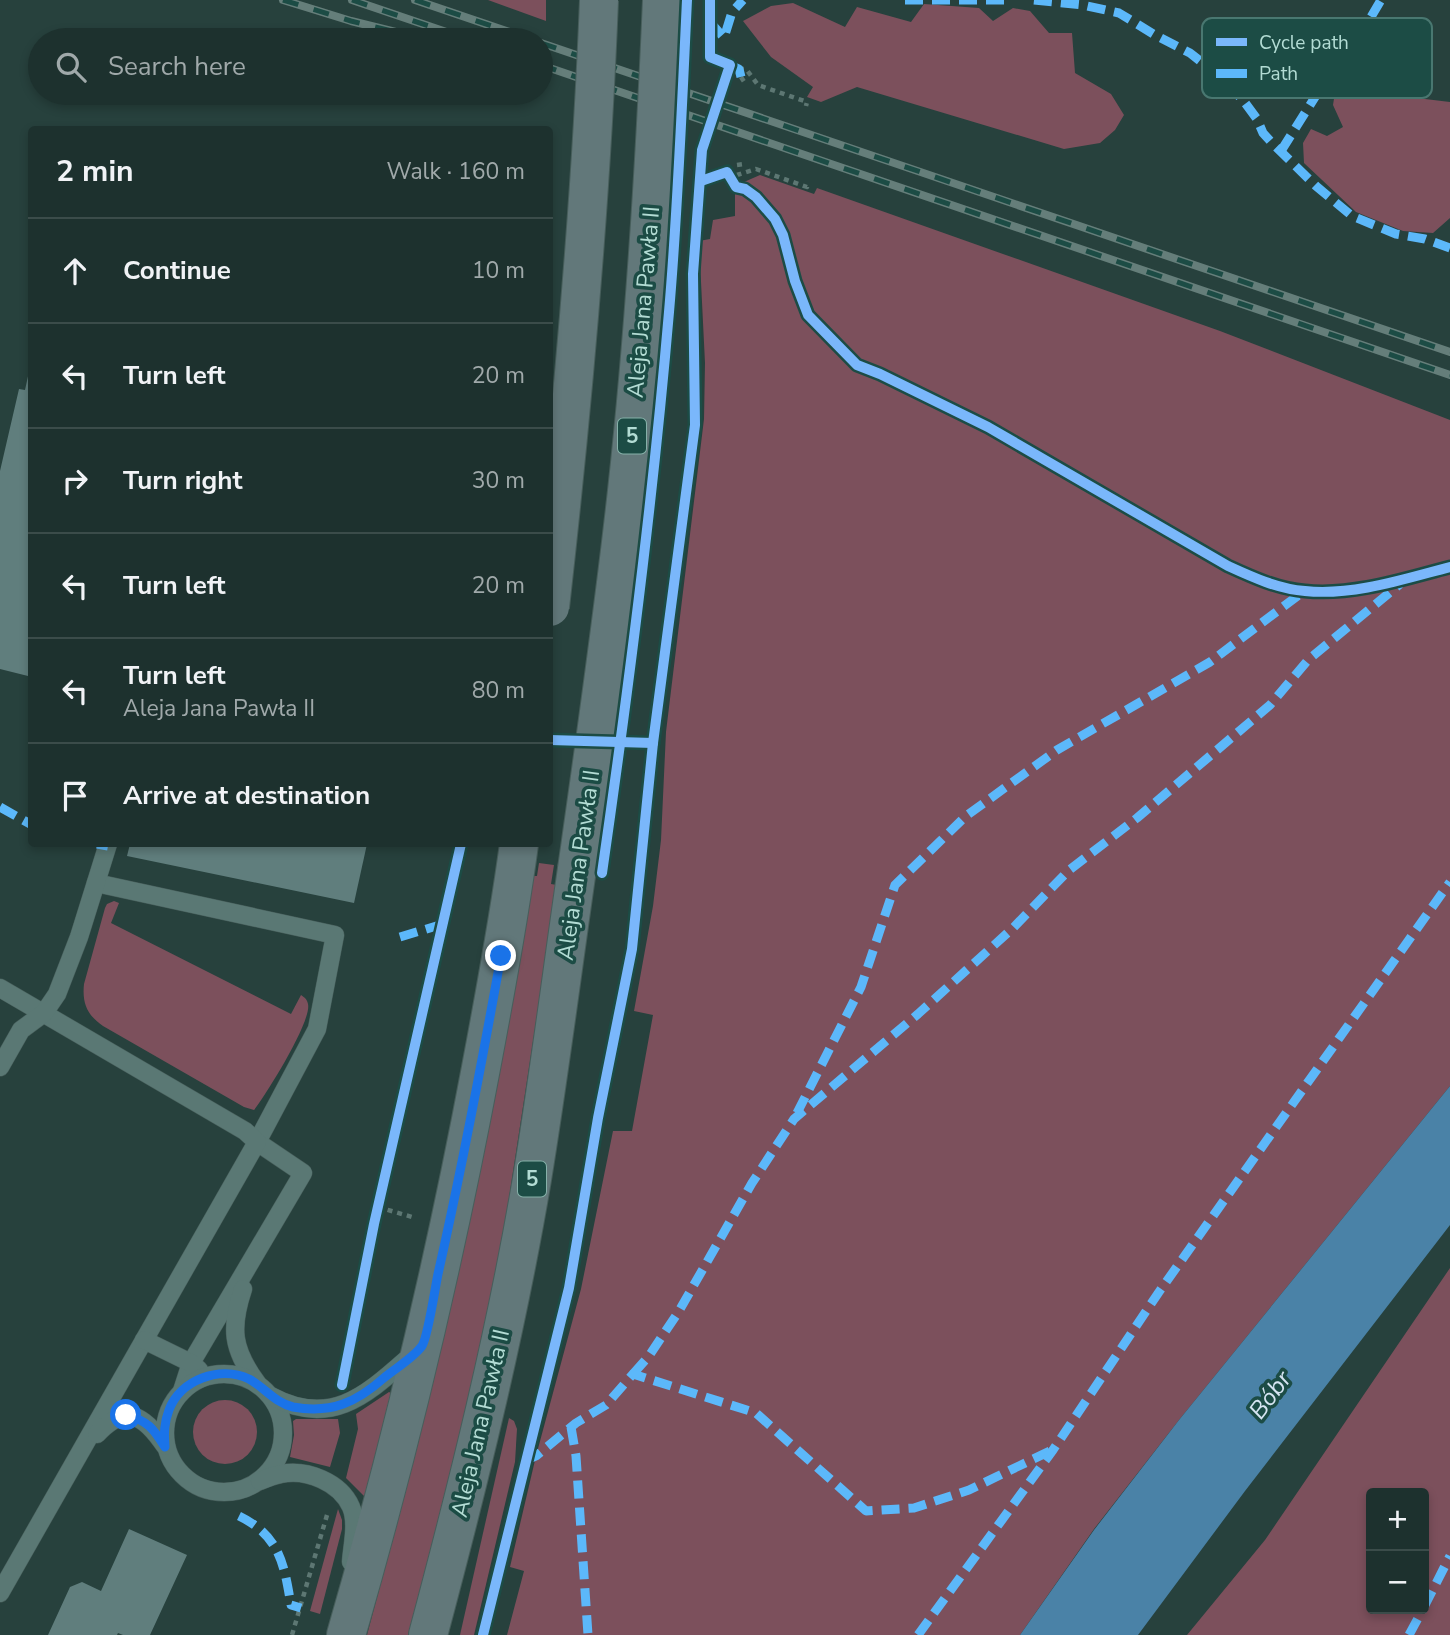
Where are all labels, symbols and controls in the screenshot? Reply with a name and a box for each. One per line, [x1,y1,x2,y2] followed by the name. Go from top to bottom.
[1202,18,1432,98] legend
[28,28,553,105] search box
[1259,30,1349,56] text: Cycle path
[52,48,90,86] icon: search
[108,49,246,84] text: Search here
[1259,61,1298,87] text: Path
[56,151,134,192] text: 2 min
[386,156,525,187] text: Walk · 160 m
[620,205,667,399] street label: Aleja Jana Pawła II
[56,252,94,290] icon: ahead
[123,253,231,288] text: Continue
[472,255,525,286] text: 10 m
[56,357,94,395] icon: left
[123,358,226,393] text: Turn left
[472,360,525,391] text: 20 m
[618,418,646,453] road number: 5
[56,462,94,500] icon: right
[123,463,242,498] text: Turn right
[472,465,525,496] text: 30 m
[56,567,94,605] icon: left
[123,568,226,603] text: Turn left
[472,570,525,601] text: 20 m
[123,658,226,693] text: Turn left
[56,672,94,710] icon: left
[472,675,525,706] text: 80 m
[123,693,315,724] text: Aleja Jana Pawła II
[550,768,607,962] street label: Aleja Jana Pawła II
[56,777,94,815] icon: arrive
[123,778,370,813] text: Arrive at destination
[485,940,516,971] route end
[518,1162,546,1196] road number: 5
[444,1326,517,1520] street label: Aleja Jana Pawła II
[1242,1363,1299,1425] water label: Bóbr
[110,1399,141,1430] route start
[1366,1488,1429,1614] map controls
[1366,1488,1429,1551] button: +
[1366,1551,1429,1614] button: −

